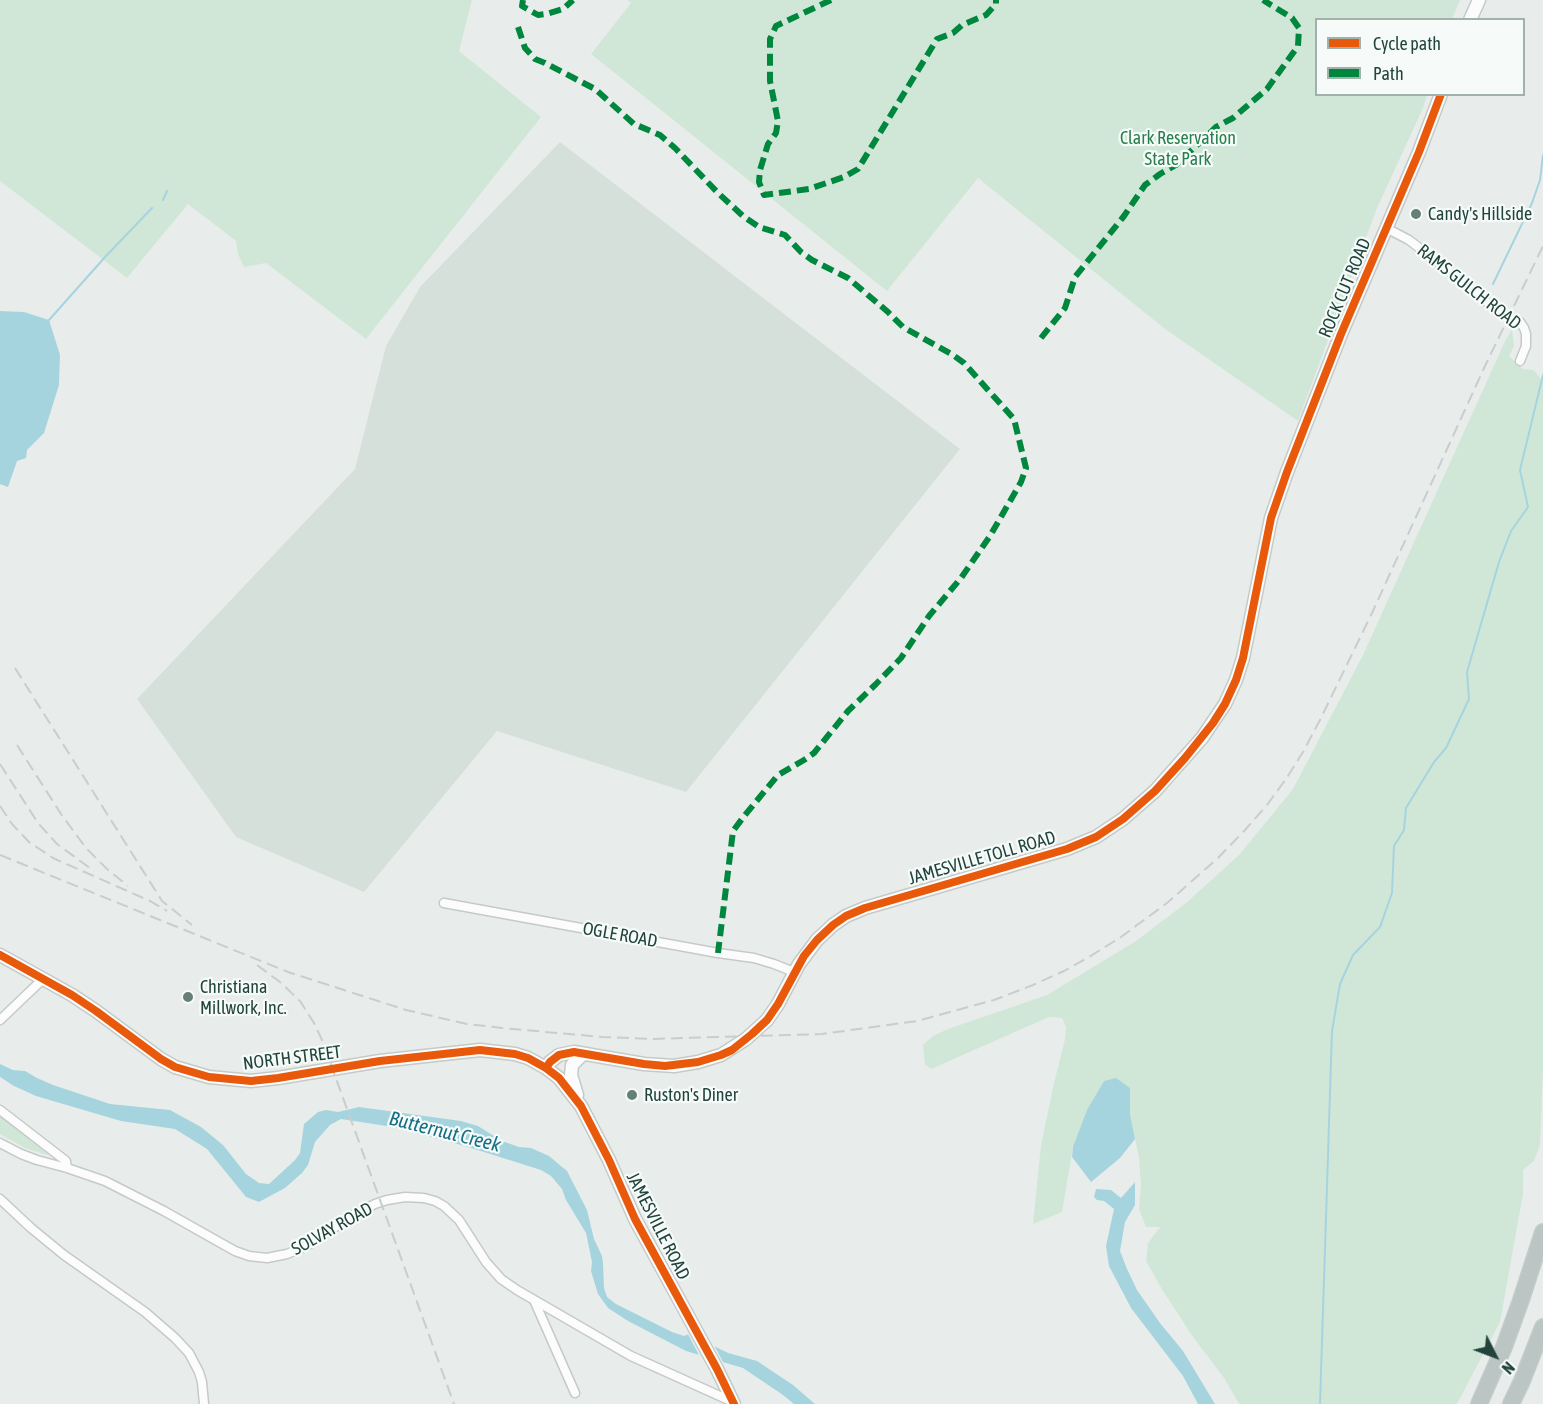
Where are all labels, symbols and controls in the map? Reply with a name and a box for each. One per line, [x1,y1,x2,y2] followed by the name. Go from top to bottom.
[1315,18,1525,96] legend
[1373,33,1441,54] text: Cycle path
[1373,63,1404,84] text: Path
[1120,127,1236,170] park label: Clark Reservation State Park
[1428,203,1532,225] place label: Candy's Hillside
[1409,207,1423,221] marker: Candy's Hillside
[1314,235,1376,341] street label: ROCK CUT ROAD
[1413,240,1525,334] street label: RAMS GULCH ROAD
[906,827,1058,889] street label: JAMESVILLE TOLL ROAD
[581,918,659,952] street label: OGLE ROAD
[200,976,287,1018] place label: Christiana Millwork, Inc.
[181,990,195,1004] marker: Christiana Millwork, Inc.
[242,1041,342,1075] street label: NORTH STREET
[644,1084,738,1106] place label: Ruston's Diner
[625,1088,639,1102] marker: Ruston's Diner
[387,1107,503,1157] water label: Butternut Creek
[622,1169,694,1283] street label: JAMESVILLE ROAD
[288,1198,376,1260] street label: SOLVAY ROAD
[1465,1326,1525,1386] north arrow
[1499,1359,1518,1378] text: N

